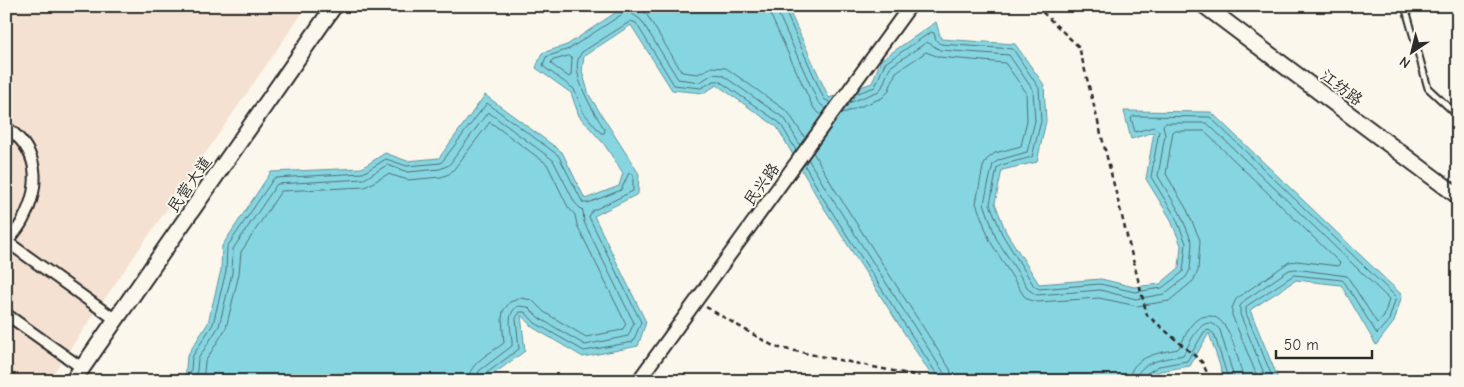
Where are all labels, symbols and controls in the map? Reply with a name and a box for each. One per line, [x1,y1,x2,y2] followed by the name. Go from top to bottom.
[1386,28,1436,78] north arrow
[1396,53,1413,72] text: N
[1317,66,1366,109] street label: 江纺路
[164,153,216,216] street label: 民营大道
[740,160,783,209] street label: 民兴路
[1276,327,1373,359] scale bar
[1284,336,1319,354] text: 50 m

